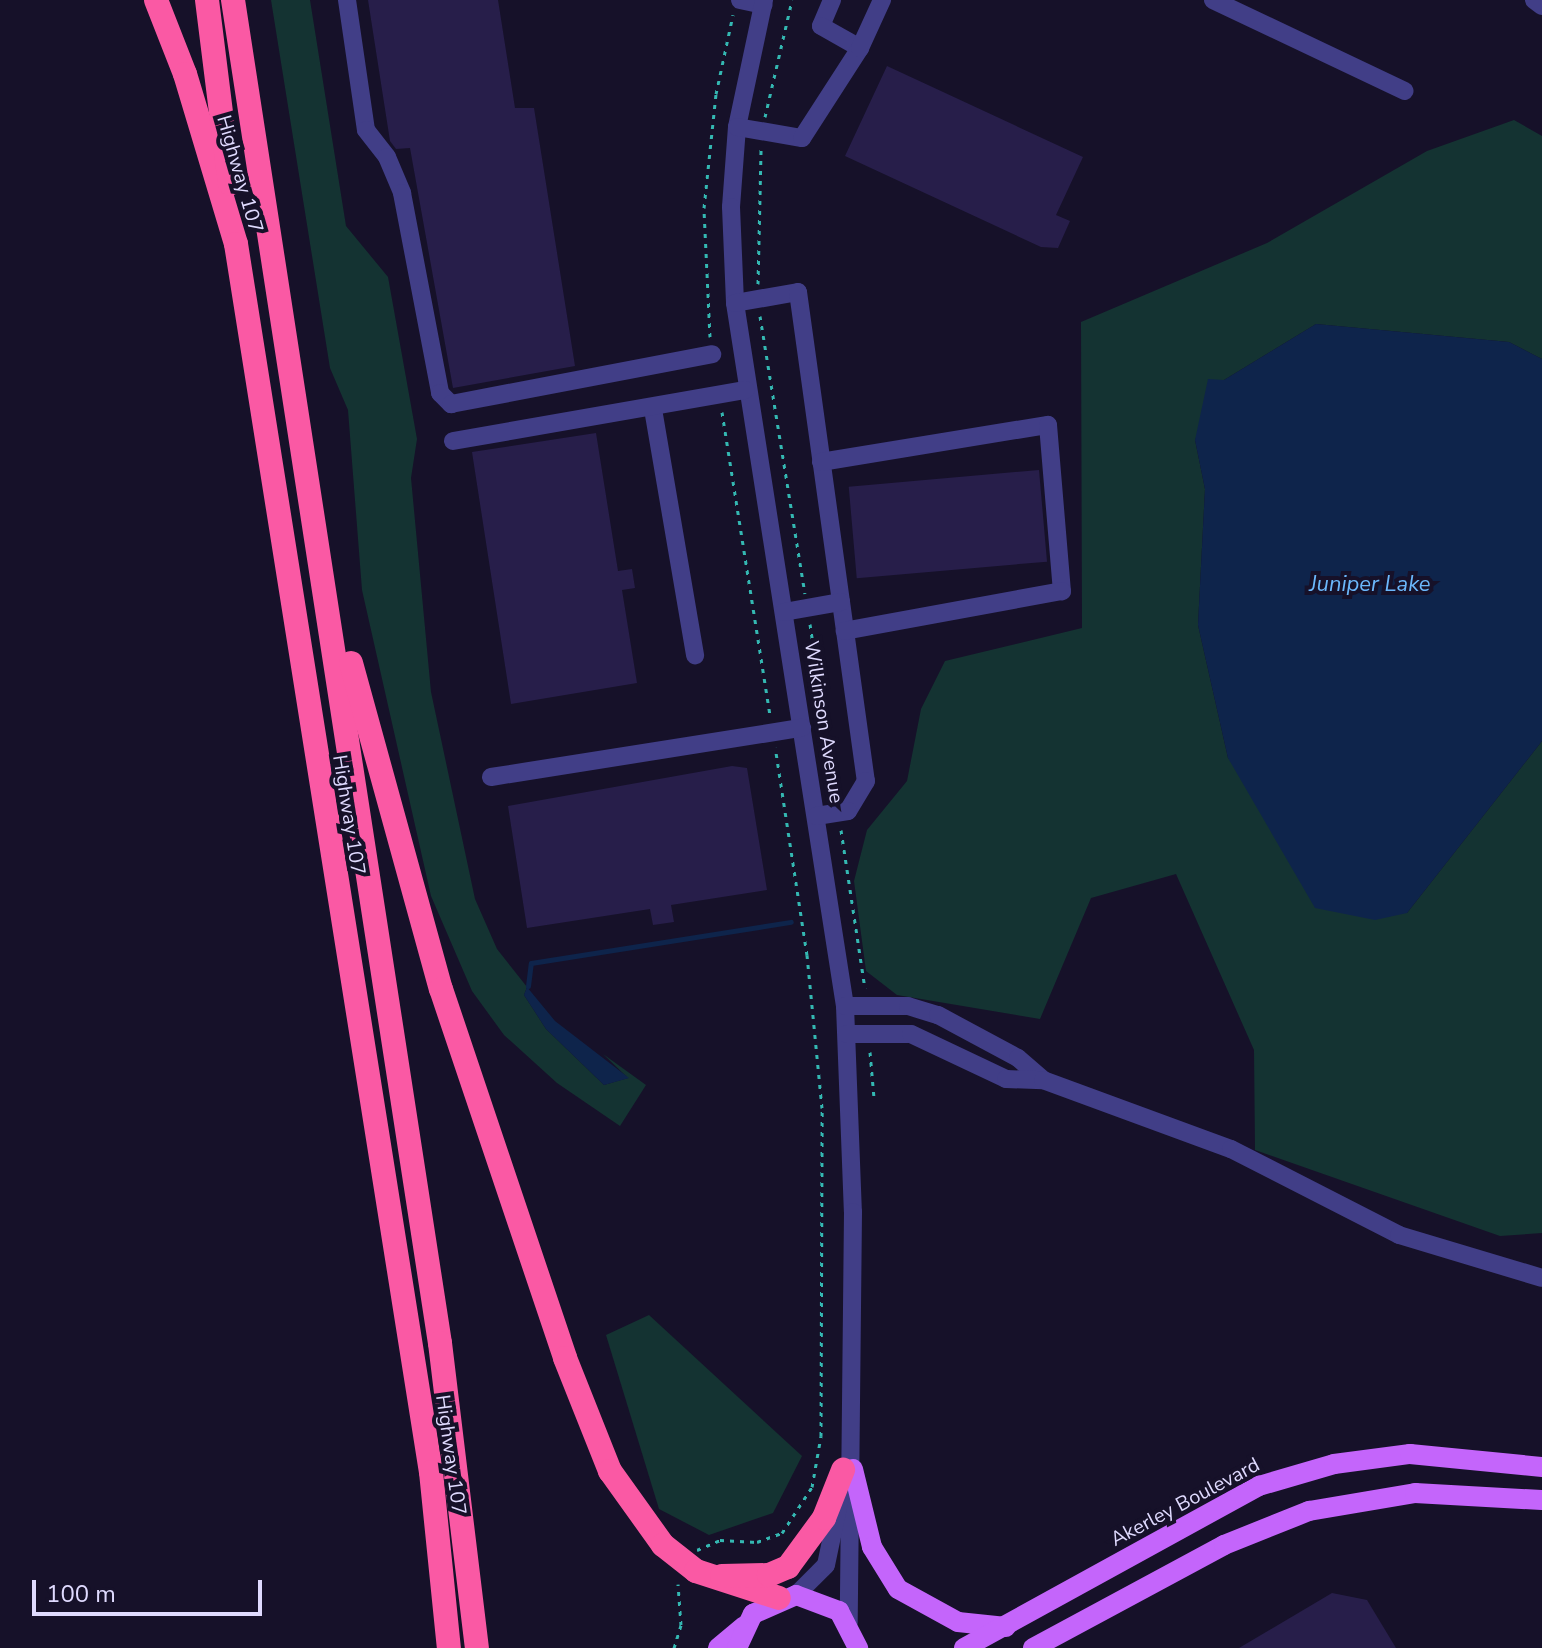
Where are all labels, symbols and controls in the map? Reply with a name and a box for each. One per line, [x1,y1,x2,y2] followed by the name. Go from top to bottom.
[212,112,268,236] street label: Highway 107
[1309,572,1431,598] water label: Juniper Lake
[799,639,849,805] street label: Wilkinson Avenue
[328,753,370,877] street label: Highway 107
[431,1393,471,1517] street label: Highway 107
[1106,1453,1264,1551] street label: Akerley Boulevard
[36,1564,266,1614] scale bar
[46,1578,116,1610] text: 100 m

